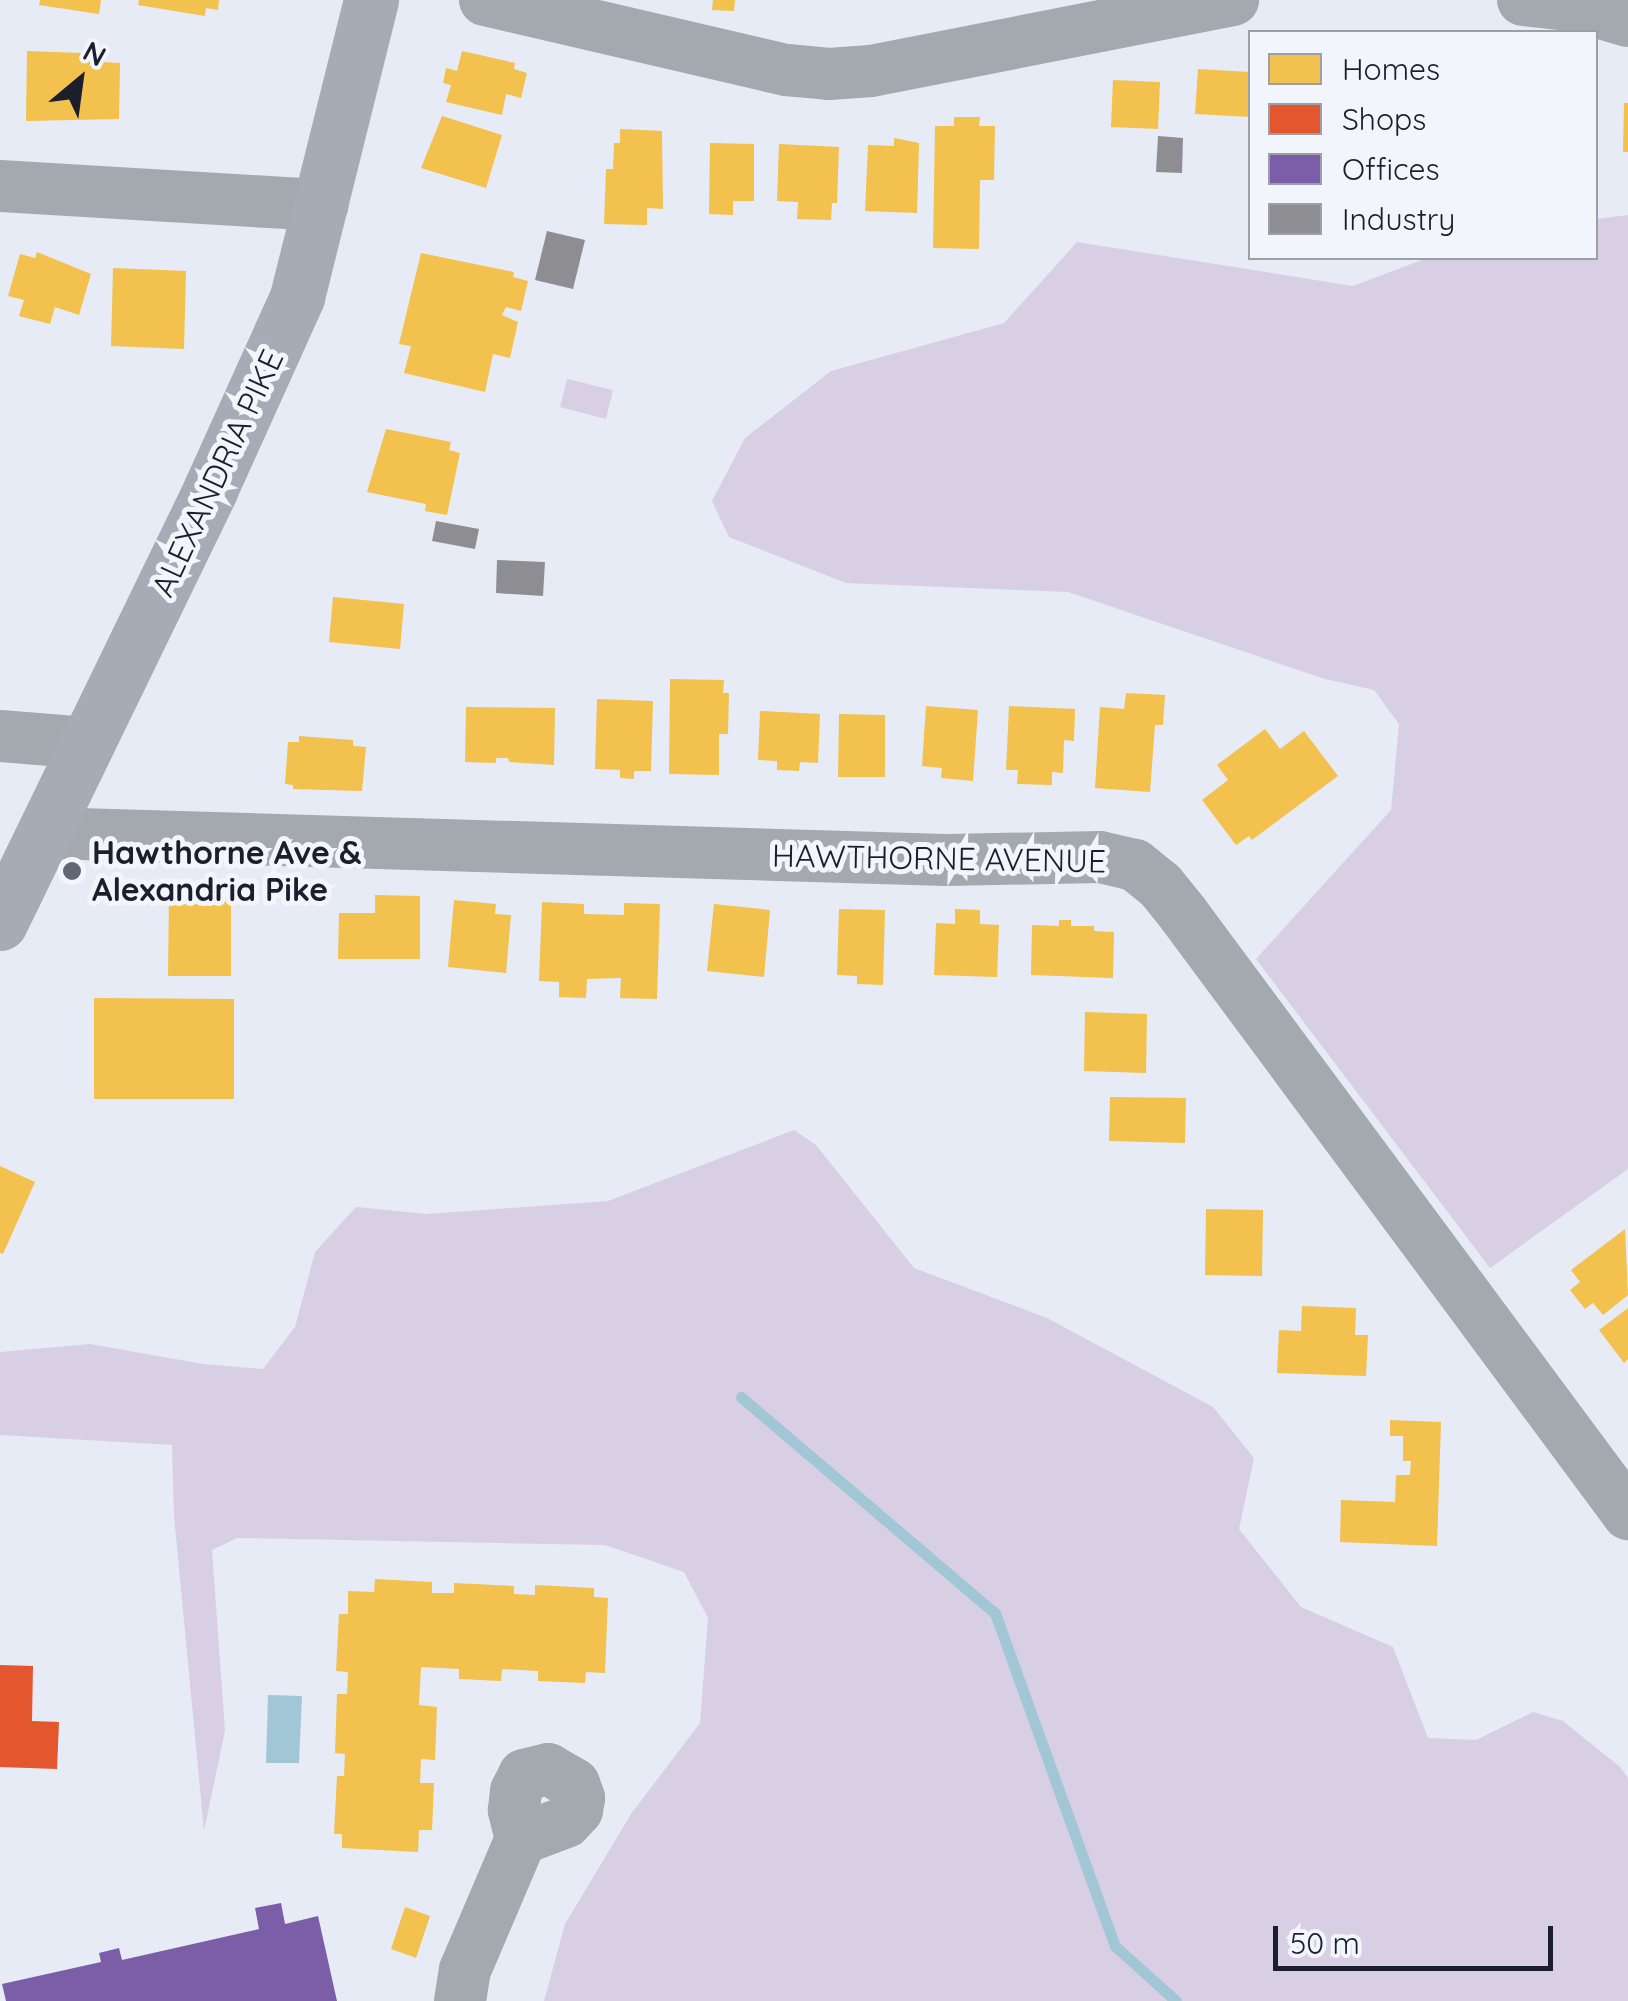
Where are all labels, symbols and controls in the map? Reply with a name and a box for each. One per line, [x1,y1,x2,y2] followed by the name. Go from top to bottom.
[30,30,130,130] north arrow
[1248,30,1598,260] legend
[77,33,112,74] text: N
[1342,50,1440,88] text: Homes
[1342,100,1426,138] text: Shops
[1342,150,1440,188] text: Offices
[1342,200,1455,238] text: Industry
[143,343,291,603] street label: ALEXANDRIA PIKE
[92,834,362,909] place label: Hawthorne Ave & Alexandria Pike
[772,836,1106,880] street label: HAWTHORNE AVENUE
[61,860,83,882] marker: Hawthorne Ave & Alexandria Pike
[1278,1906,1558,1968] scale bar
[1290,1924,1360,1962] text: 50 m

